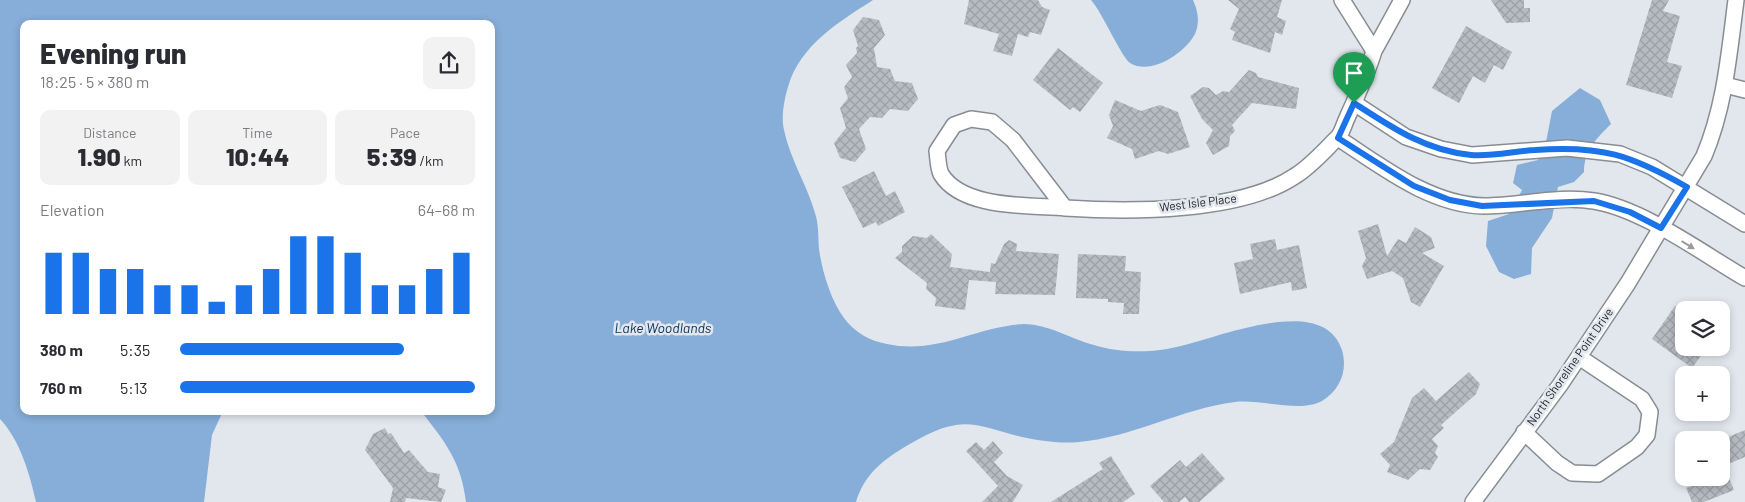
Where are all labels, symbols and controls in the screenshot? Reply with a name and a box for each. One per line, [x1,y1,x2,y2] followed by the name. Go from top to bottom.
[40,36,186,70] text: Evening run
[423,37,475,89] button: share
[1333,52,1375,103] pin
[1340,59,1368,87] icon: arrive
[40,72,149,91] text: 18:25 · 5 × 380 m
[83,124,137,141] text: Distance
[242,124,273,141] text: Time
[390,124,420,141] text: Pace
[78,141,121,171] text: 1.90
[226,141,289,171] text: 10:44
[367,141,417,171] text: 5:39
[121,152,142,169] text: km
[417,152,444,169] text: /km
[1158,190,1237,214] street label: West Isle Place
[40,200,104,219] text: Elevation
[418,200,475,219] text: 64–68 m
[1682,240,1695,249] one-way arrow
[1675,301,1730,486] map controls
[1675,301,1730,356] button: layers
[1523,305,1615,428] street label: North Shoreline Point Drive
[615,319,712,336] water label: Lake Woodlands
[40,340,83,359] text: 380 m
[120,340,150,359] text: 5:35
[1675,366,1730,421] button: +
[40,378,82,397] text: 760 m
[120,378,148,397] text: 5:13
[1675,431,1730,486] button: −

